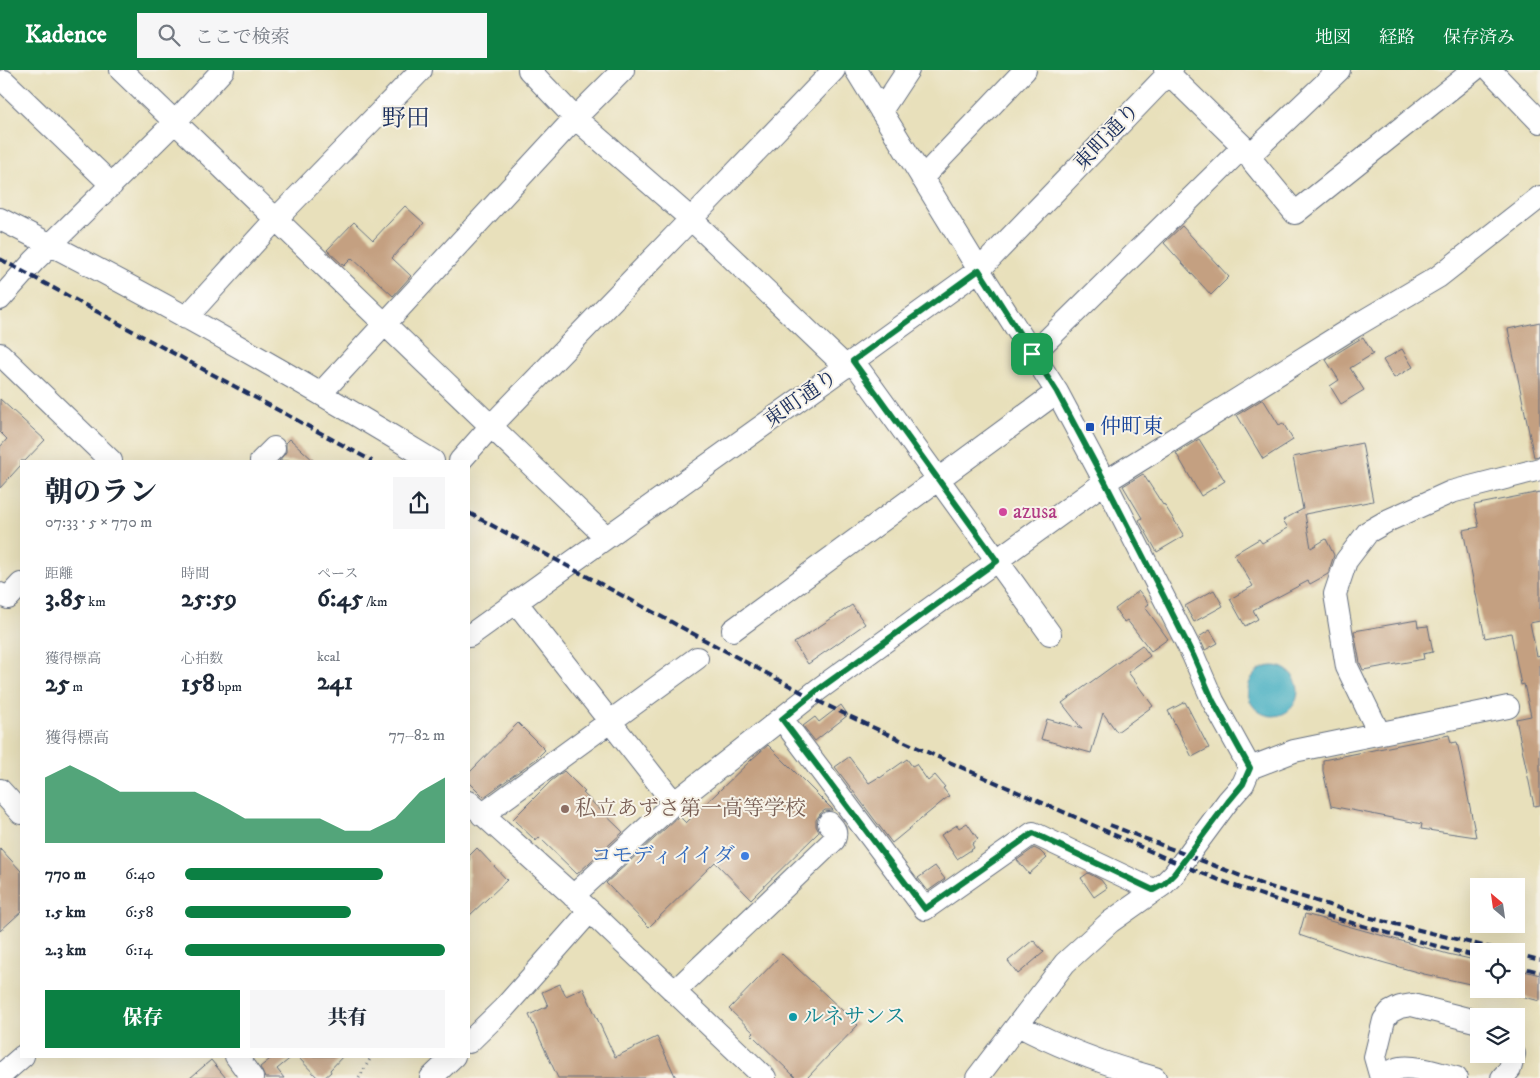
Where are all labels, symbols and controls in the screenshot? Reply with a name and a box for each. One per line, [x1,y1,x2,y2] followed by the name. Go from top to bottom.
[137,13,487,58] search box
[25,20,107,50] text: Kadence
[155,21,183,49] icon: search
[195,26,290,49] text: ここで検索
[1315,27,1351,49] text: 地図
[1379,27,1415,49] text: 経路
[1443,27,1515,49] text: 保存済み
[1068,98,1146,176] street label: 東町通り
[382,104,430,134] district label: 野田
[1011,333,1053,375] pin
[1018,340,1046,368] icon: arrive
[759,364,843,434] street label: 東町通り
[1100,414,1163,440] place label: 仲町東
[1084,421,1096,433] marker: 仲町東
[45,475,157,510] text: 朝のラン
[393,477,445,529] button: share
[1013,499,1057,525] place label: azusa
[997,506,1009,518] marker: azusa
[45,512,152,532] text: 07:33 · 5 × 770 m
[45,565,73,583] text: 距離
[181,565,209,583] text: 時間
[317,565,358,583] text: ペース
[45,583,85,614] text: 3.85
[181,583,237,614] text: 25:59
[317,583,363,614] text: 6:45
[85,593,106,611] text: km
[363,593,387,611] text: /km
[317,648,340,666] text: kcal
[45,650,101,668] text: 獲得標高
[181,650,223,668] text: 心拍数
[317,666,353,697] text: 241
[45,668,70,699] text: 25
[181,668,215,699] text: 158
[70,678,83,696] text: m
[215,678,242,696] text: bpm
[388,725,445,745] text: 77–82 m
[45,728,109,748] text: 獲得標高
[575,796,806,822] place label: 私立あずさ第一高等学校
[559,803,571,815] marker: 私立あずさ第一高等学校
[591,843,735,869] place label: コモディイイダ
[739,850,751,862] marker: コモディイイダ
[45,864,86,884] text: 770 m
[125,864,155,884] text: 6:40
[1470,878,1525,932] north arrow
[1470,878,1525,1063] map controls
[45,902,86,922] text: 1.5 km
[125,902,153,922] text: 6:58
[45,940,86,960] text: 2.3 km
[125,940,153,960] text: 6:14
[1470,943,1525,998] button: locate
[45,990,240,1048] button: 保存
[250,990,445,1048] button: 共有
[803,1004,906,1030] place label: ルネサンス
[1470,1008,1525,1063] button: layers
[787,1011,799,1023] marker: ルネサンス

